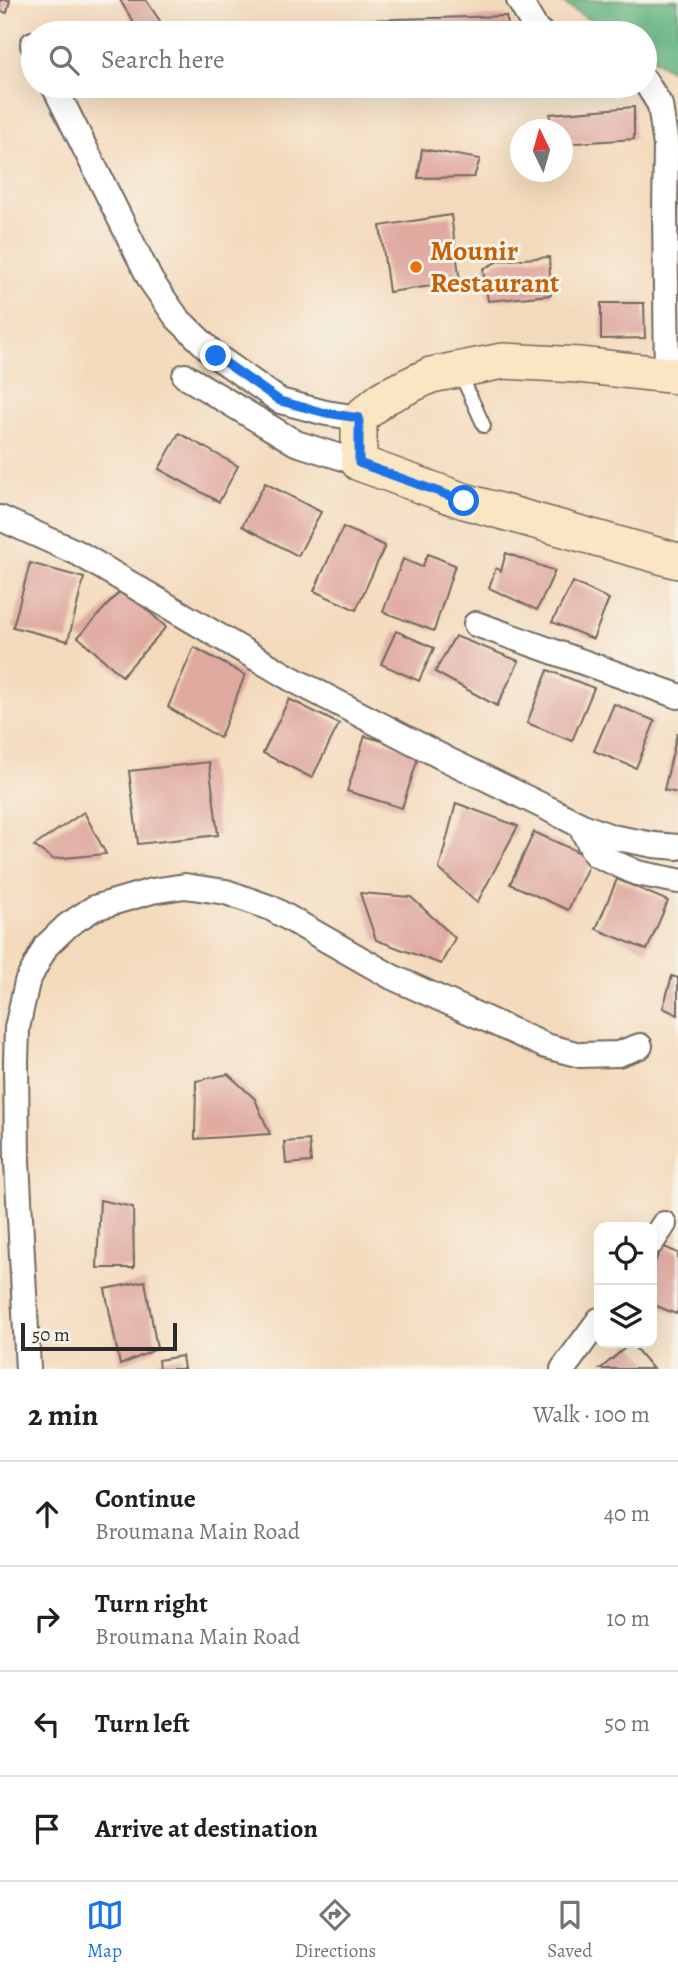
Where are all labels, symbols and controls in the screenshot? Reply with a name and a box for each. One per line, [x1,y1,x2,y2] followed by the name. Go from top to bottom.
[21,21,657,98] search box
[45,41,83,79] icon: search
[101,42,225,77] text: Search here
[510,119,573,182] north arrow
[430,232,559,302] place label: Mounir Restaurant
[408,259,424,275] marker: Mounir Restaurant
[200,340,231,371] route end
[448,485,479,516] route start
[594,1222,657,1348] map controls
[594,1222,657,1285] button: locate
[594,1285,657,1348] button: layers
[21,1320,177,1352] scale bar
[32,1322,70,1348] text: 50 m
[28,1395,98,1435] text: 2 min
[533,1399,650,1430] text: Walk · 100 m
[95,1481,196,1516] text: Continue
[28,1495,66,1533] icon: ahead
[604,1498,650,1529] text: 40 m
[95,1516,300,1547] text: Broumana Main Road
[95,1586,208,1621] text: Turn right
[28,1600,66,1638] icon: right
[606,1603,650,1634] text: 10 m
[95,1621,300,1652] text: Broumana Main Road
[28,1705,66,1743] icon: left
[95,1706,190,1741] text: Turn left
[604,1708,650,1739] text: 50 m
[28,1810,66,1848] icon: arrive
[95,1811,318,1846] text: Arrive at destination
[86,1896,124,1964] tab: Map
[295,1896,376,1964] tab: Directions
[547,1896,592,1964] tab: Saved

